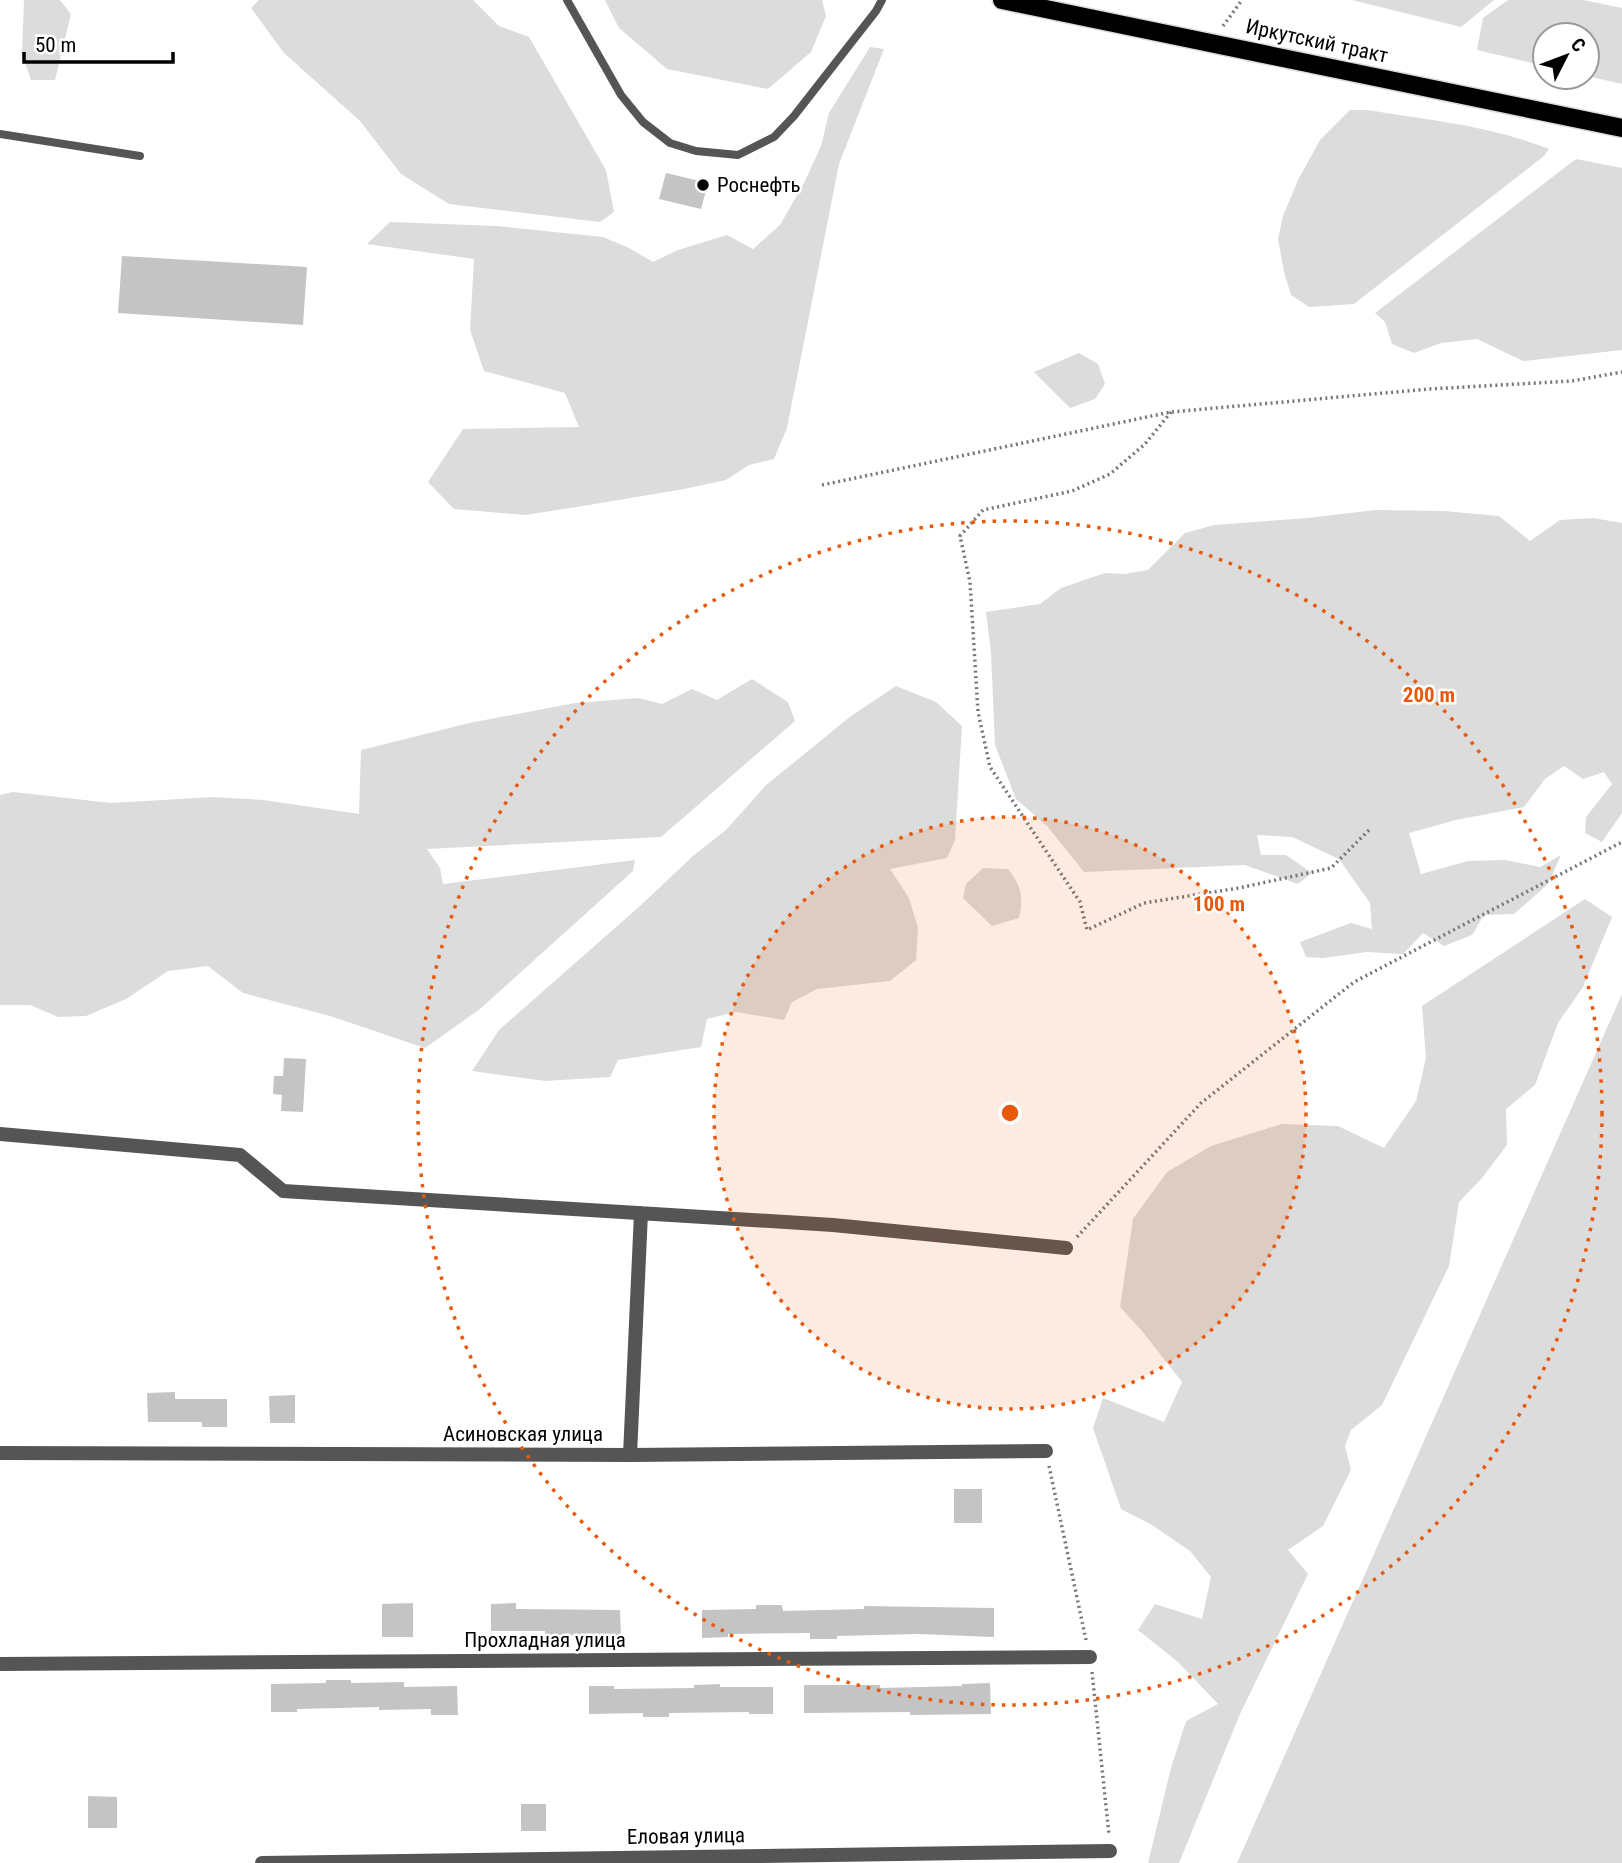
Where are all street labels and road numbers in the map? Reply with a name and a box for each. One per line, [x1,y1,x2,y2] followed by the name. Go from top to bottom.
[1244,14,1390,68] street label: Иркутский тракт
[443,1422,603,1446] street label: Асиновская улица
[464,1628,626,1652] street label: Прохладная улица
[627,1823,745,1849] street label: Еловая улица

